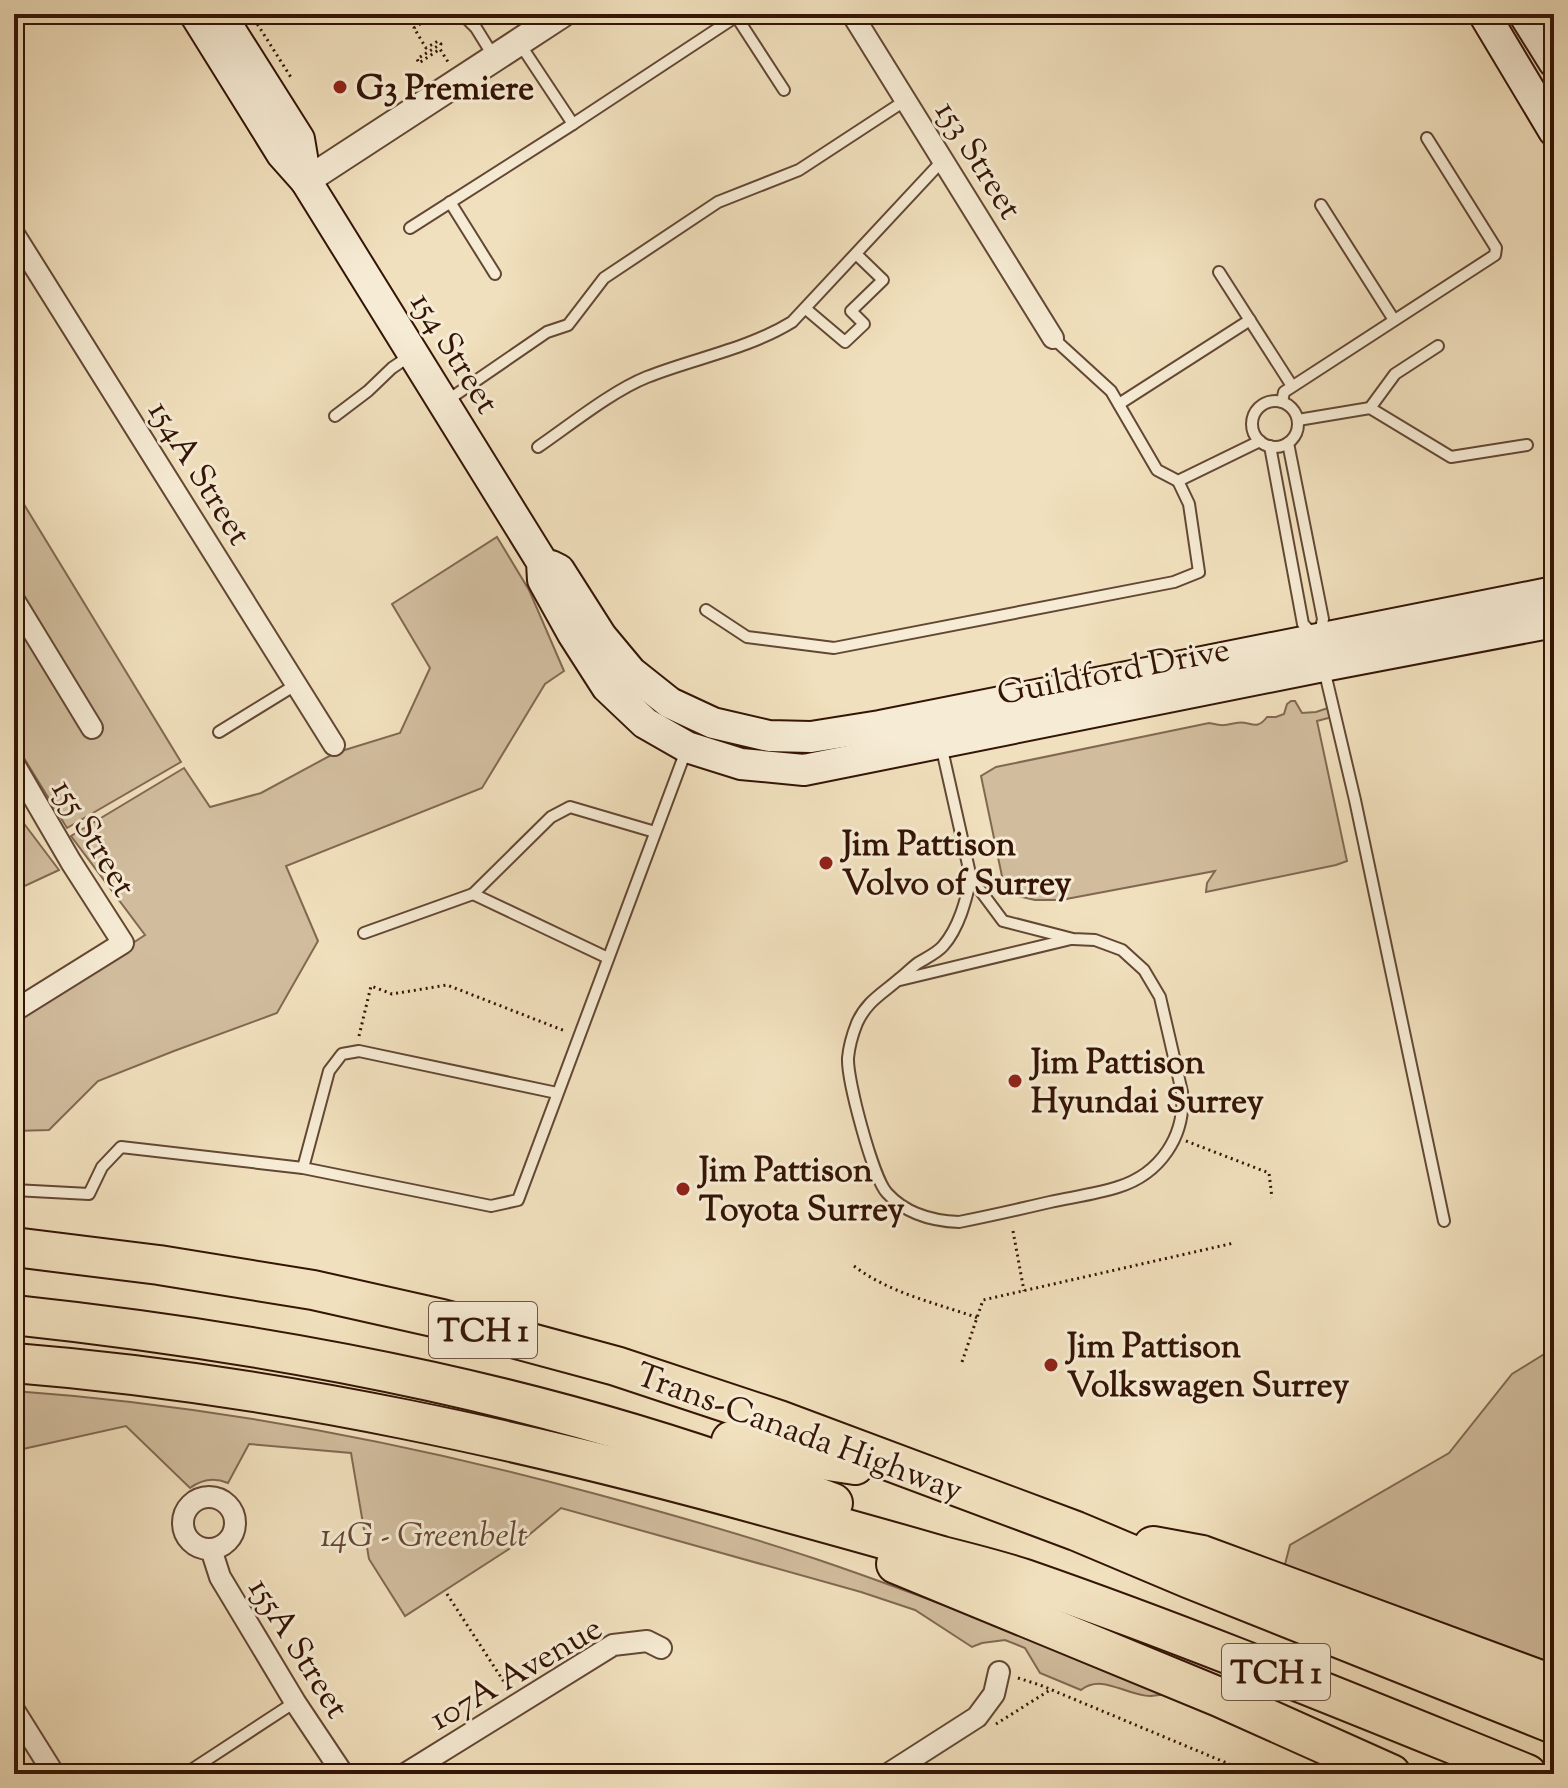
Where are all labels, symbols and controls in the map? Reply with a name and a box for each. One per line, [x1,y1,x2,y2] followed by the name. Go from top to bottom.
[356,66,534,115] place label: G3 Premiere
[331,78,349,96] marker: G3 Premiere
[921,92,1033,230] street label: 153 Street
[396,283,510,425] street label: 154 Street
[134,392,262,556] street label: 154A Street
[993,627,1234,720] street label: Guildford Drive
[37,770,147,908] street label: 155 Street
[839,822,1072,910] place label: Jim Pattison Volvo of Surrey
[817,854,835,872] marker: Jim Pattison Volvo of Surrey
[1028,1040,1264,1128] place label: Jim Pattison Hyundai Surrey
[1006,1072,1024,1090] marker: Jim Pattison Hyundai Surrey
[696,1148,904,1236] place label: Jim Pattison Toyota Surrey
[674,1180,692,1198] marker: Jim Pattison Toyota Surrey
[429,1302,537,1358] road number: TCH 1
[1064,1324,1349,1412] place label: Jim Pattison Volkswagen Surrey
[629,1352,969,1516] street label: Trans-Canada Highway
[1042,1356,1060,1374] marker: Jim Pattison Volkswagen Surrey
[320,1513,528,1562] park label: 14G - Greenbelt
[234,1569,360,1729] street label: 155A Street
[421,1606,612,1744] street label: 107A Avenue
[1222,1644,1330,1700] road number: TCH 1

